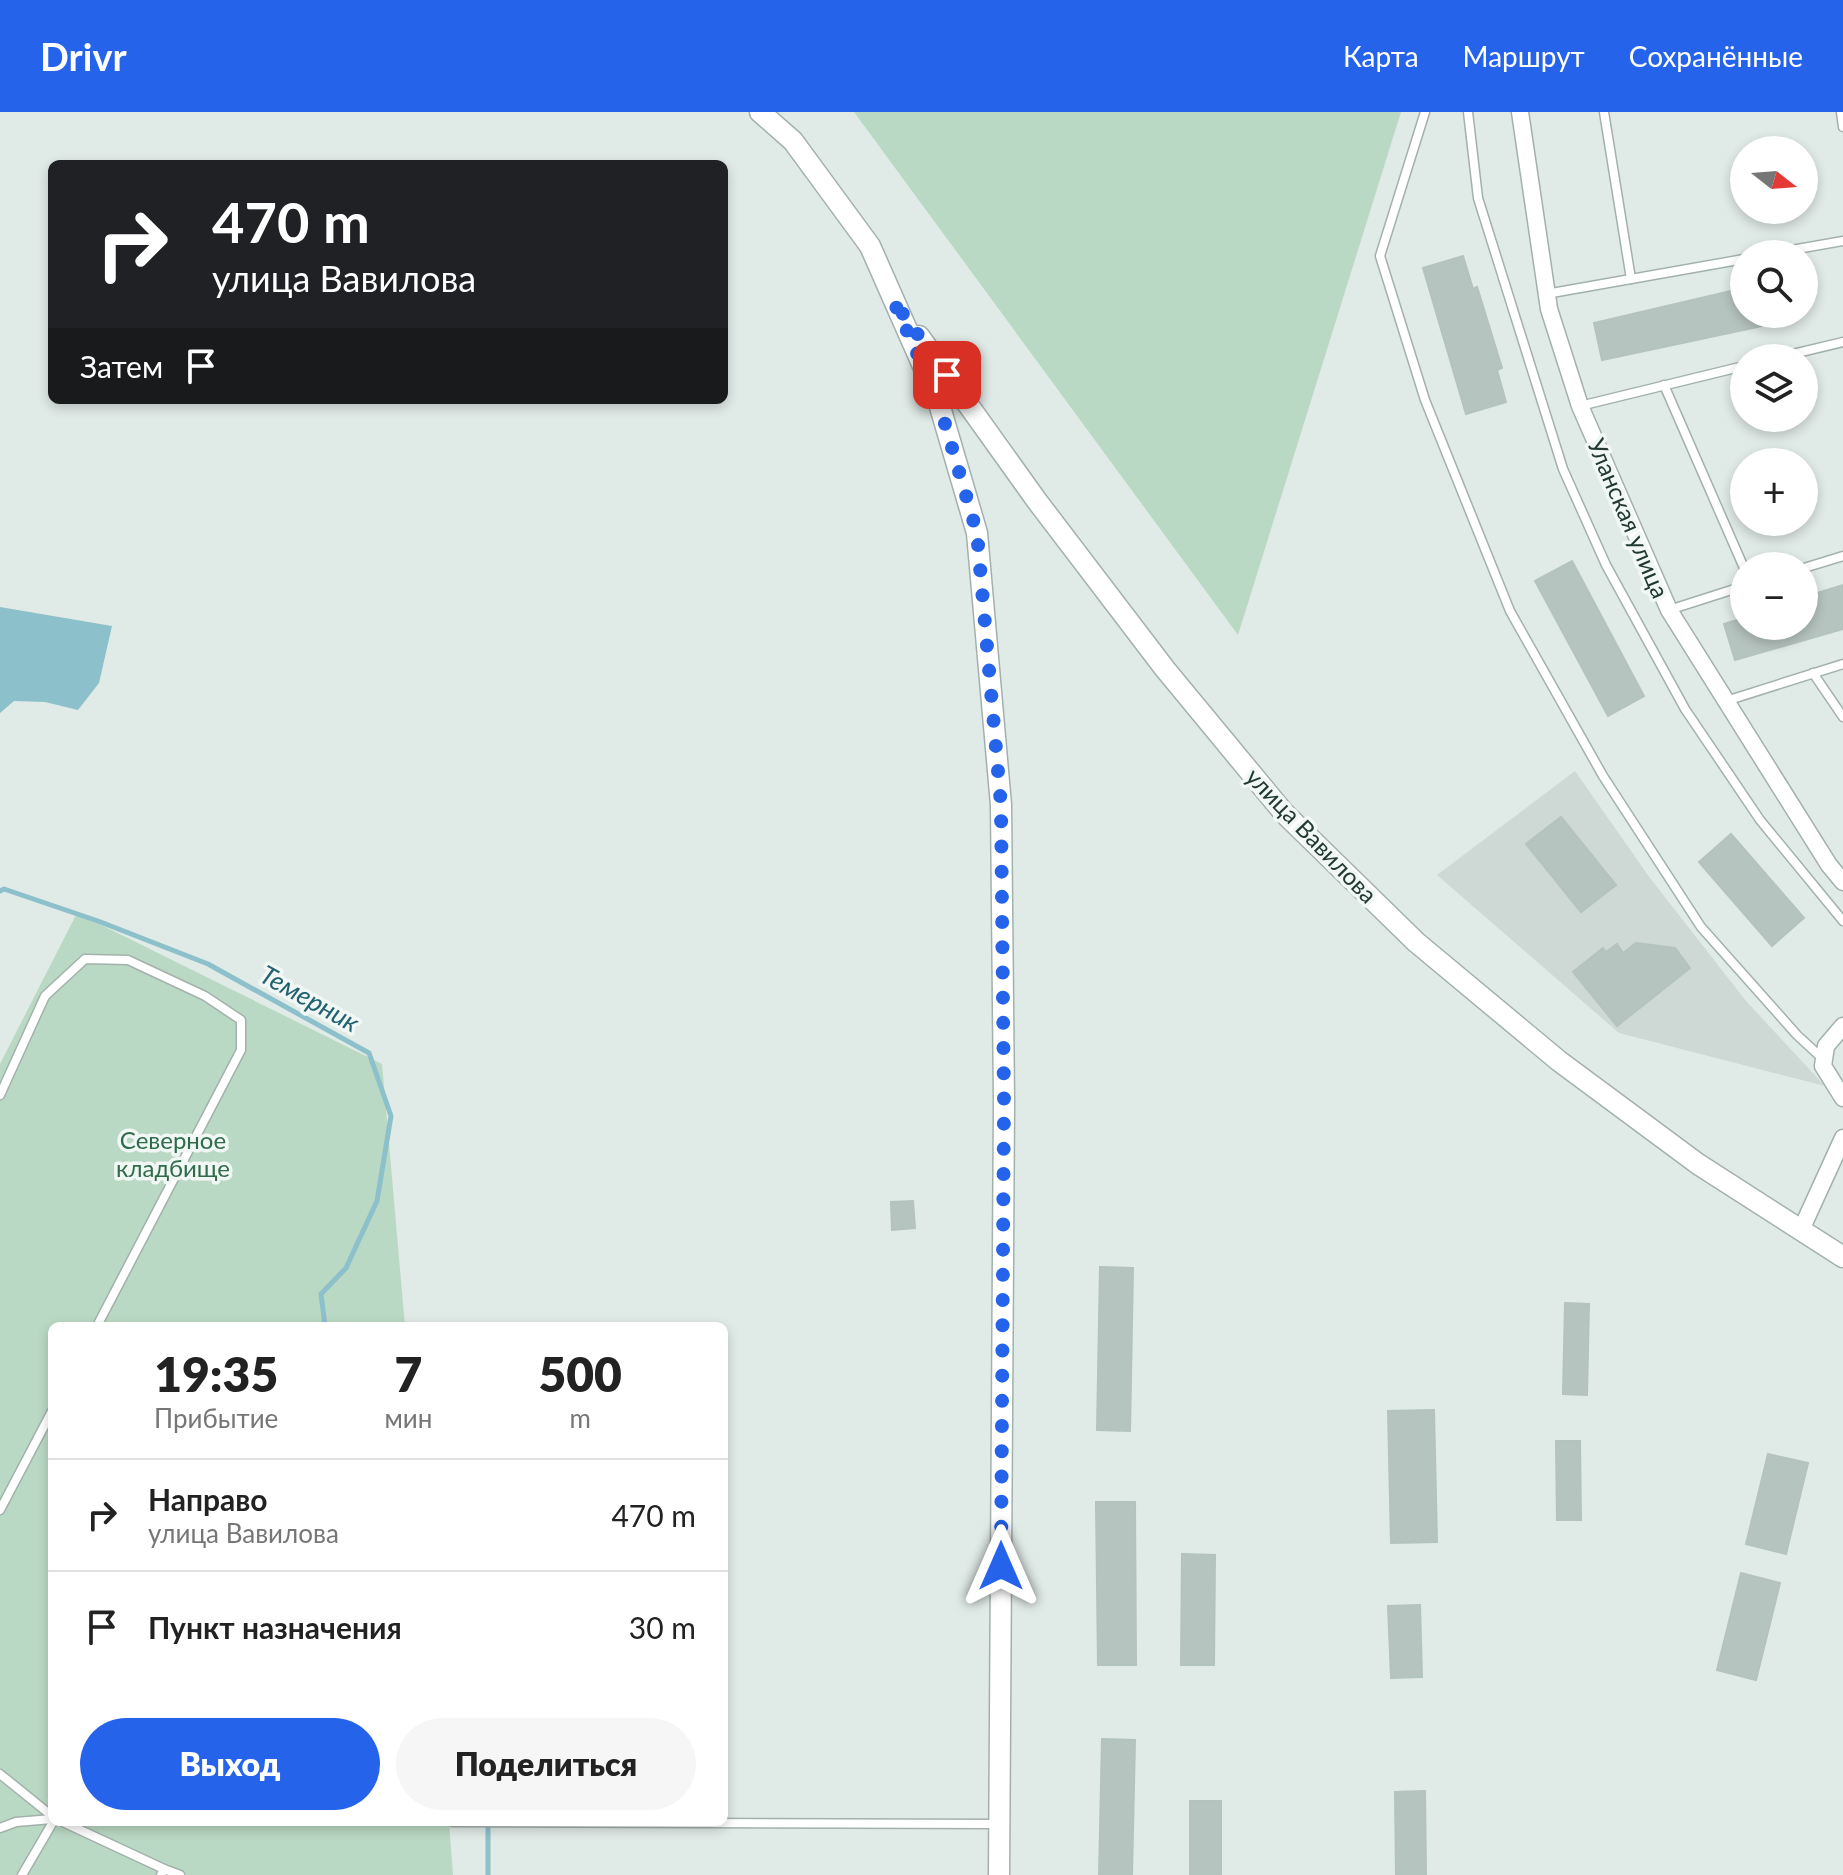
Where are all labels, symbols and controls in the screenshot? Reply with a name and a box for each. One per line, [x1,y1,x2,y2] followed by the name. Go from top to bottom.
[40,33,127,79] text: Drivr
[1343,39,1419,73] text: Карта
[1463,39,1585,73] text: Маршрут
[1629,39,1803,73] text: Сохранённые
[1730,136,1818,224] north arrow
[1730,136,1818,640] map controls
[212,188,370,255] text: 470 m
[80,192,184,296] icon: right
[1730,240,1818,328] button: search
[212,256,476,300] text: улица Вавилова
[913,341,981,409] pin
[179,344,223,388] icon: arrive
[1730,344,1818,432] button: layers
[80,348,163,384] text: Затем
[925,353,969,397] icon: arrive
[1582,434,1676,602] street label: Уланская улица
[1730,448,1818,536] button: +
[1730,552,1818,640] button: −
[1240,762,1384,908] street label: улица Вавилова
[255,958,366,1038] water label: Темерник
[116,1125,230,1182] park label: Северное кладбище
[154,1345,278,1402] text: 19:35
[394,1345,422,1402] text: 7
[538,1345,622,1402] text: 500
[154,1402,278,1434] text: Прибытие
[384,1402,432,1434] text: мин
[569,1402,591,1434] text: m
[148,1481,268,1517] text: Направо
[80,1493,124,1537] icon: right
[611,1497,696,1533] text: 470 m
[148,1517,339,1549] text: улица Вавилова
[959,1524,1043,1608] position arrow
[80,1605,124,1649] icon: arrive
[148,1609,402,1645] text: Пункт назначения
[629,1609,696,1645] text: 30 m
[80,1718,380,1810] button: Выход
[396,1718,696,1810] button: Поделиться

